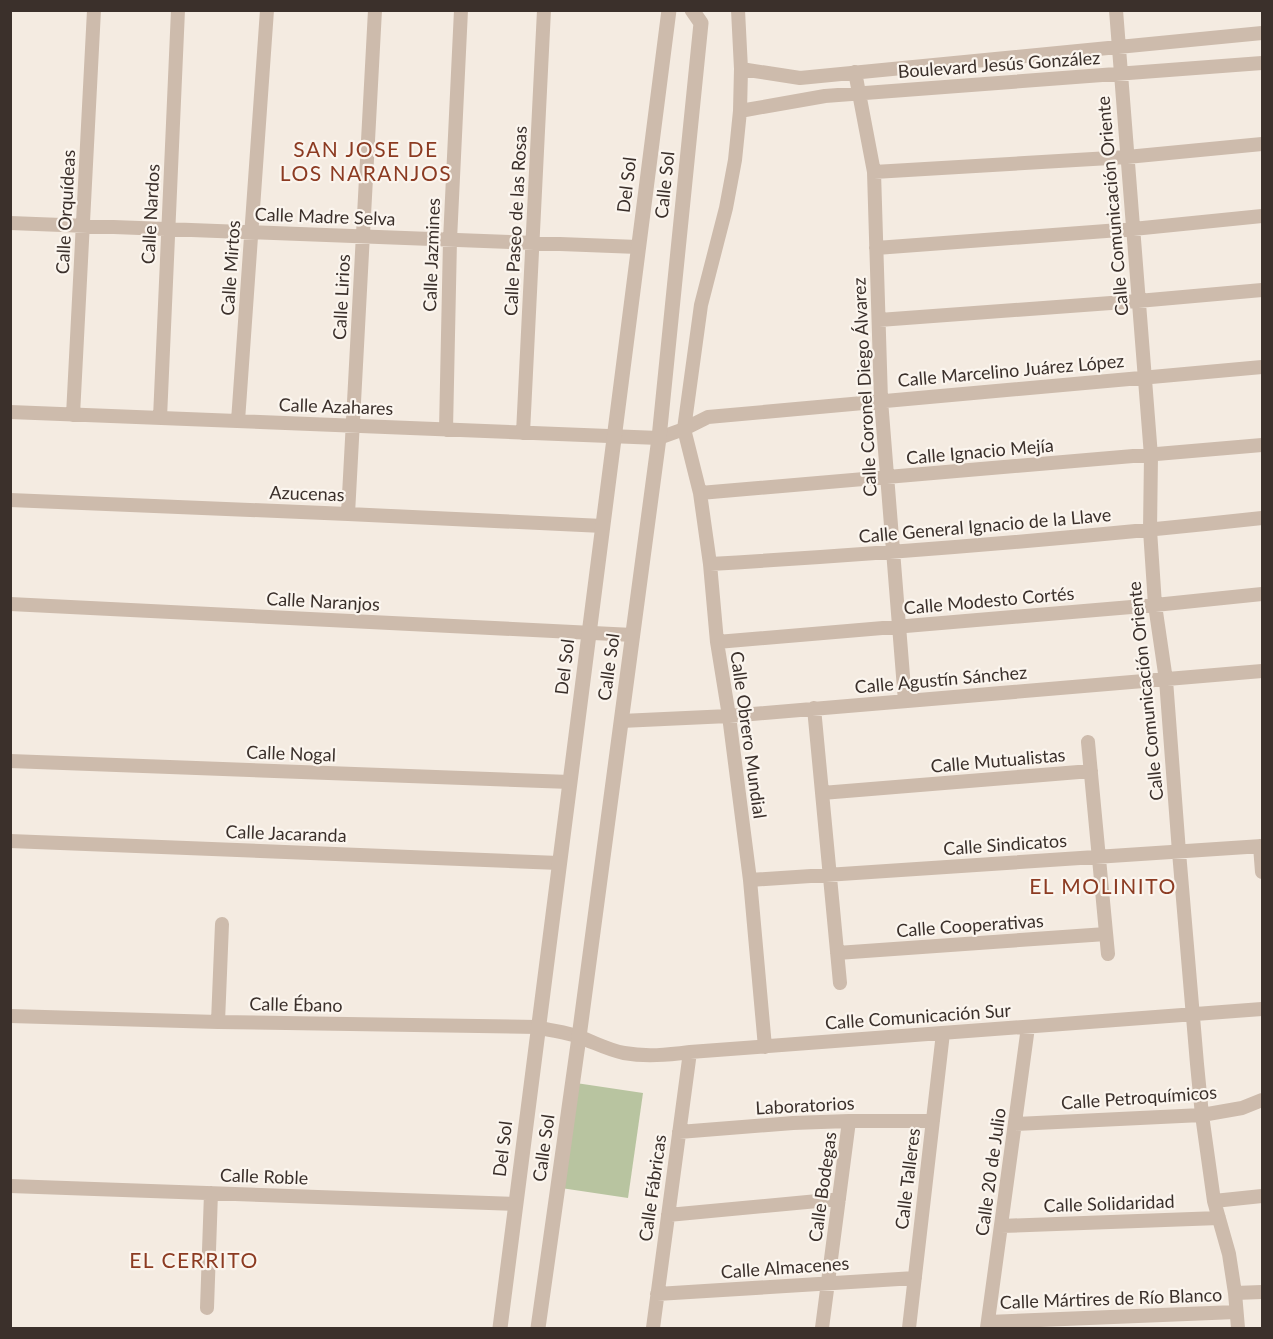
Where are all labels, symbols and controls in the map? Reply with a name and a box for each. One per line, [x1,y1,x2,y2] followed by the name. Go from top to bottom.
[897,46,1101,82] street label: Boulevard Jesús González
[1091,95,1133,317] street label: Calle Comunicación Oriente
[499,125,531,317] street label: Calle Paseo de las Rosas
[280,136,452,185] district label: SAN JOSE DE LOS NARANJOS
[51,149,79,275] street label: Calle Orquídeas
[650,150,678,220] street label: Calle Sol
[612,156,640,214] street label: Del Sol
[136,163,164,265] street label: Calle Nardos
[418,197,444,312] street label: Calle Jazmines
[254,203,396,229] street label: Calle Madre Selva
[216,219,244,316] street label: Calle Mirtos
[328,253,354,340] street label: Calle Lirios
[847,277,881,497] street label: Calle Coronel Diego Álvarez
[897,349,1125,391] street label: Calle Marcelino Juárez López
[278,393,394,419] street label: Calle Azahares
[905,434,1055,468] street label: Calle Ignacio Mejía
[269,481,345,505] street label: Azucenas
[858,503,1112,547] street label: Calle General Ignacio de la Llave
[1123,580,1167,802] street label: Calle Comunicación Oriente
[903,582,1075,618] street label: Calle Modesto Cortés
[266,587,381,615] street label: Calle Naranjos
[592,632,624,702] street label: Calle Sol
[550,638,578,696] street label: Del Sol
[726,650,772,820] street label: Calle Obrero Mundial
[854,661,1028,698] street label: Calle Agustín Sánchez
[246,740,336,766] street label: Calle Nogal
[930,743,1066,777] street label: Calle Mutualistas
[225,820,347,846] street label: Calle Jacaranda
[942,829,1068,859] street label: Calle Sindicatos
[1029,873,1177,898] district label: EL MOLINITO
[896,909,1045,941] street label: Calle Cooperativas
[249,992,343,1016] street label: Calle Ébano
[824,998,1012,1033] street label: Calle Comunicación Sur
[1060,1081,1218,1113] street label: Calle Petroquímicos
[755,1091,855,1119] street label: Laboratorios
[970,1107,1010,1237] street label: Calle 20 de Julio
[527,1113,559,1183] street label: Calle Sol
[488,1120,516,1178] street label: Del Sol
[890,1127,924,1231] street label: Calle Talleres
[803,1130,841,1243] street label: Calle Bodegas
[634,1133,670,1243] street label: Calle Fábricas
[220,1163,309,1189] street label: Calle Roble
[1043,1190,1175,1216] street label: Calle Solidaridad
[129,1247,259,1272] district label: EL CERRITO
[720,1252,850,1282] street label: Calle Almacenes
[999,1283,1223,1313] street label: Calle Mártires de Río Blanco

